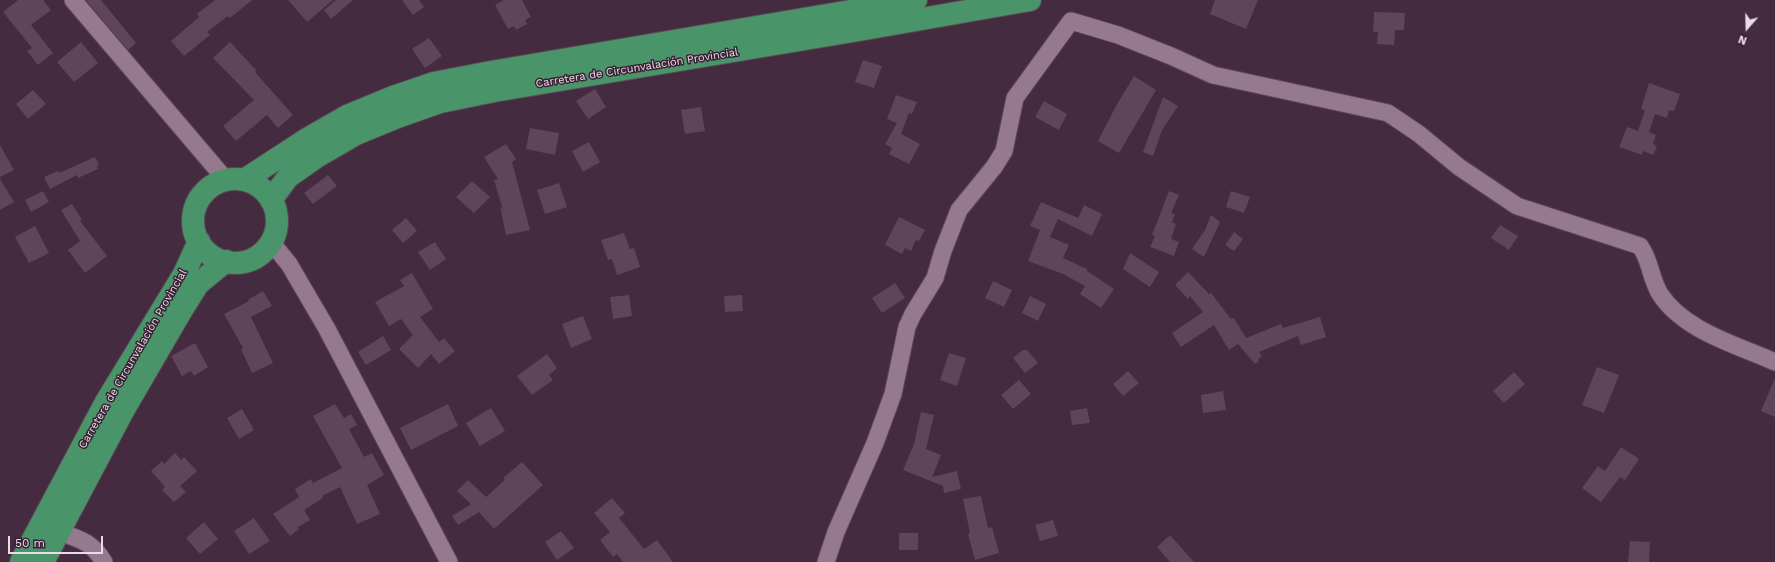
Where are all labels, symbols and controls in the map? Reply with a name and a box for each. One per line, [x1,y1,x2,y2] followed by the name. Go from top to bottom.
[1727,8,1767,48] north arrow
[1737,32,1749,47] text: N
[535,45,739,91] street label: Carretera de Circunvalación Provincial
[76,267,190,451] street label: Carretera de Circunvalación Provincial
[10,528,105,554] scale bar
[15,536,45,550] text: 50 m

